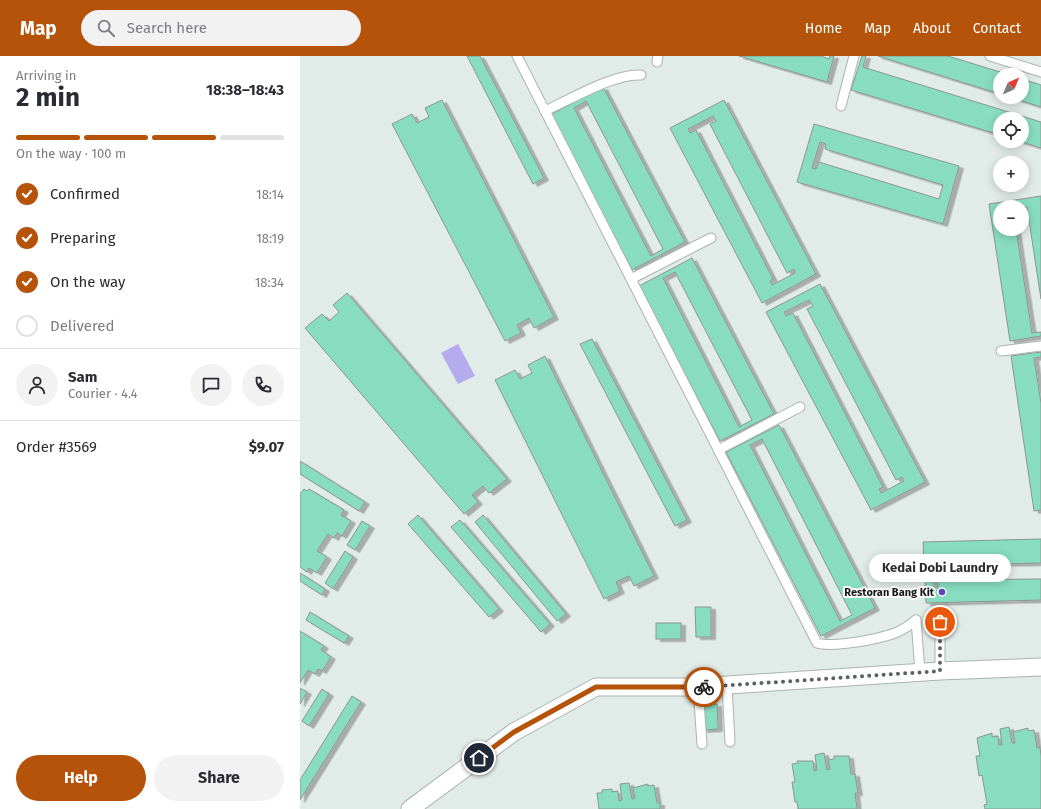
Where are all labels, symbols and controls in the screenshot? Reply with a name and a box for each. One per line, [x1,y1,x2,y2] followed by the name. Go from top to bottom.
[81,10,361,46] search box
[20,17,57,40] text: Map
[95,17,117,39] icon: search
[127,19,207,37] text: Search here
[805,20,842,37] text: Home
[864,20,891,37] text: Map
[913,20,951,37] text: About
[973,20,1021,37] text: Contact
[16,68,76,83] text: Arriving in
[993,68,1029,104] north arrow
[993,68,1029,236] map controls
[206,81,284,99] text: 18:38–18:43
[16,82,80,113] text: 2 min
[993,112,1029,148] button: locate
[16,146,126,161] text: On the way · 100 m
[993,156,1029,192] button: +
[16,183,38,205] icon: check
[50,185,120,203] text: Confirmed
[256,187,284,202] text: 18:14
[993,200,1029,236] button: −
[16,227,38,249] icon: check
[50,229,115,247] text: Preparing
[256,231,284,246] text: 18:19
[16,271,38,293] icon: check
[50,273,125,291] text: On the way
[255,275,284,290] text: 18:34
[50,317,114,335] text: Delivered
[16,364,58,406] button: person
[190,364,232,406] button: chat
[242,364,284,406] button: phone
[68,368,97,386] text: Sam
[68,386,138,401] text: Courier · 4.4
[16,438,97,456] text: Order #3569
[249,438,284,456] text: $9.07
[869,554,1011,582] callout: Kedai Dobi Laundry
[882,560,998,575] text: Kedai Dobi Laundry
[844,586,935,599] place label: Restoran Bang Kit
[937,587,947,597] marker: Restoran Bang Kit
[923,605,957,639] pin
[929,611,951,633] icon: bag
[684,667,724,707] courier
[693,676,715,698] icon: bike
[462,741,496,775] pin
[468,747,490,769] icon: home
[16,755,146,801] button: Help
[154,755,284,801] button: Share

